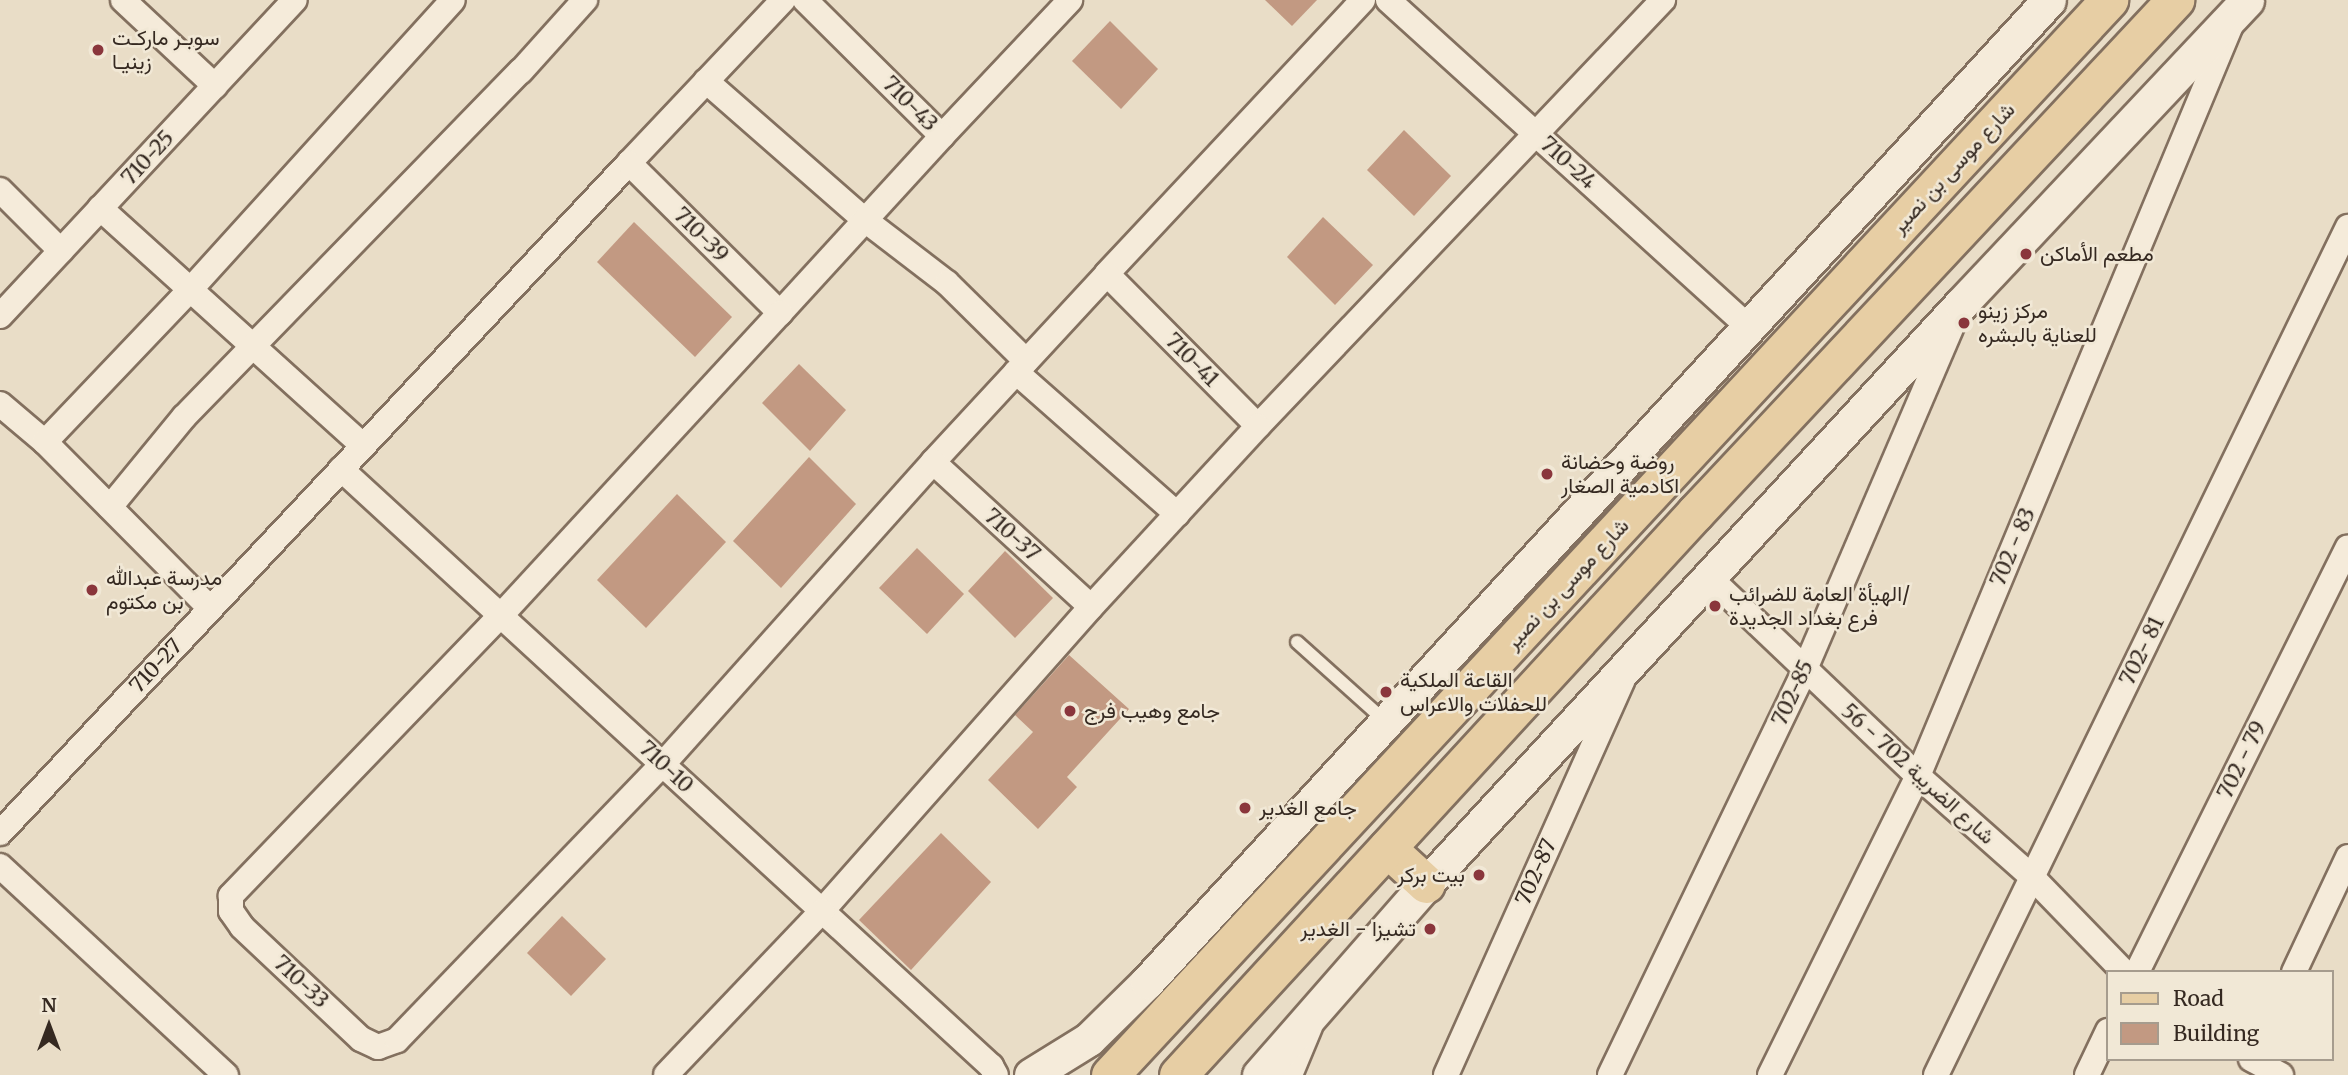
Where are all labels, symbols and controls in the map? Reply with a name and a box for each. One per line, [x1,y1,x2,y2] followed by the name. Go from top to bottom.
[112,25,220,75] place label: سوبـر ماركـت زينيـا
[90,42,106,58] marker: سوبـر ماركـت زينيـا
[877,71,943,137] street label: 710-43
[1886,97,2020,239] street label: شارع موسى بن نصير
[116,126,180,190] street label: 710-25
[1535,131,1601,195] street label: 710-24
[668,202,734,268] street label: 710-39
[2040,241,2154,267] place label: مطعم الأماكن
[2018,246,2034,262] marker: مطعم الأماكن
[1978,298,2097,348] place label: مركز زينو للعناية بالبشره
[1956,315,1972,331] marker: مركز زينو للعناية بالبشره
[1160,328,1224,392] street label: 710-41
[1561,449,1679,499] place label: روضة وحضانة اكادمية الصغار
[1539,466,1555,482] marker: روضة وحضانة اكادمية الصغار
[979,504,1045,566] street label: 710-37
[1985,504,2041,590] street label: 702 - 83
[1500,513,1634,655] street label: شارع موسى بن نصير
[106,565,222,615] place label: مدرسة عبدالله بن مكتوم
[1729,581,1910,631] place label: الهيأة العامة للضرائب/ فرع بغداد الجديدة
[84,582,100,598] marker: مدرسة عبدالله بن مكتوم
[1707,598,1723,614] marker: الهيأة العامة للضرائب/ فرع بغداد الجديدة
[2115,613,2169,689] street label: 702- 81
[125,634,187,698] street label: 710-27
[1767,656,1819,730] street label: 702-85
[1400,667,1547,717] place label: القاعة الملكية للحفلات والاعراس
[1378,684,1394,700] marker: القاعة الملكية للحفلات والاعراس
[1084,698,1220,724] place label: جامع وهيب فرج
[1836,699,2000,849] street label: شارع الضريبة 702 - 56
[1062,703,1078,719] marker: جامع وهيب فرج
[2212,717,2272,803] street label: 702 - 79
[634,736,698,798] street label: 710-10
[1259,795,1357,821] place label: جامع الغدير
[1237,800,1253,816] marker: جامع الغدير
[1510,835,1562,909] street label: 702-87
[1397,862,1465,888] place label: بيت بركر
[1471,867,1487,883] marker: بيت بركر
[1300,916,1416,942] place label: تشيزا - الغدير
[1422,921,1438,937] marker: تشيزا - الغدير
[268,950,334,1014] street label: 710-33
[2106,970,2334,1061] legend
[2173,985,2224,1012] text: Road
[14,991,84,1061] north arrow
[41,993,57,1017] text: N
[2173,1020,2259,1047] text: Building

